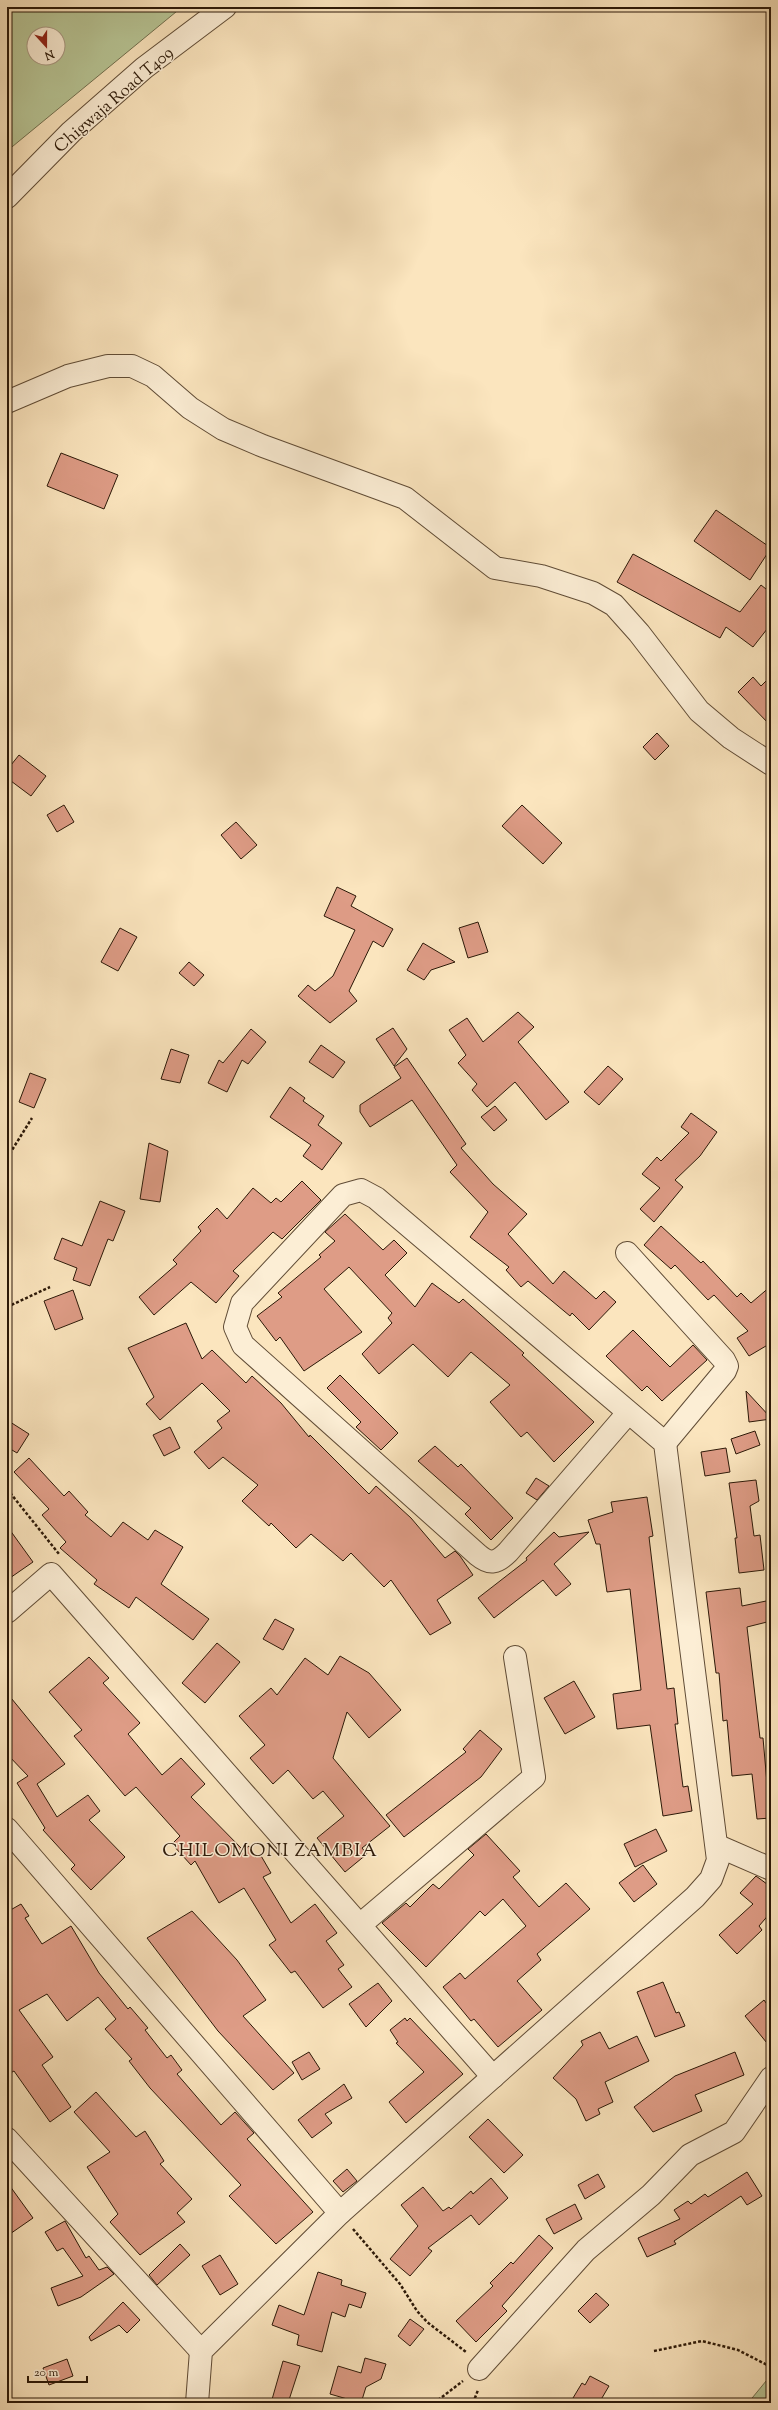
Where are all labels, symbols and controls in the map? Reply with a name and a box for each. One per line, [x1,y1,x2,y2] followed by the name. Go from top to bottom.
[26,26,66,66] north arrow
[49,42,179,159] street label: Chigwaja Road T409
[42,45,57,64] text: N
[162,1838,378,1865] district label: CHILOMONI ZAMBIA
[28,2358,87,2384] scale bar
[34,2364,59,2382] text: 20 m

